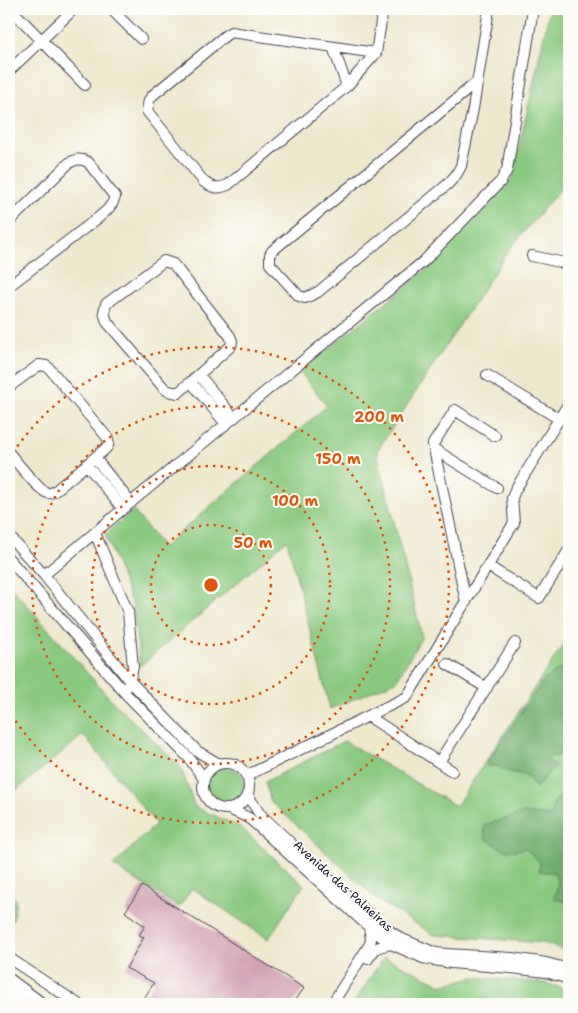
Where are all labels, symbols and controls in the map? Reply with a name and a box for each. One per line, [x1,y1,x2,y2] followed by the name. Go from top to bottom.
[354,407,404,427] text: 200 m
[315,449,361,469] text: 150 m
[272,491,318,511] text: 100 m
[234,533,273,553] text: 50 m
[202,576,220,594] centre of rings
[290,837,396,935] street label: Avenida das Palneiras

